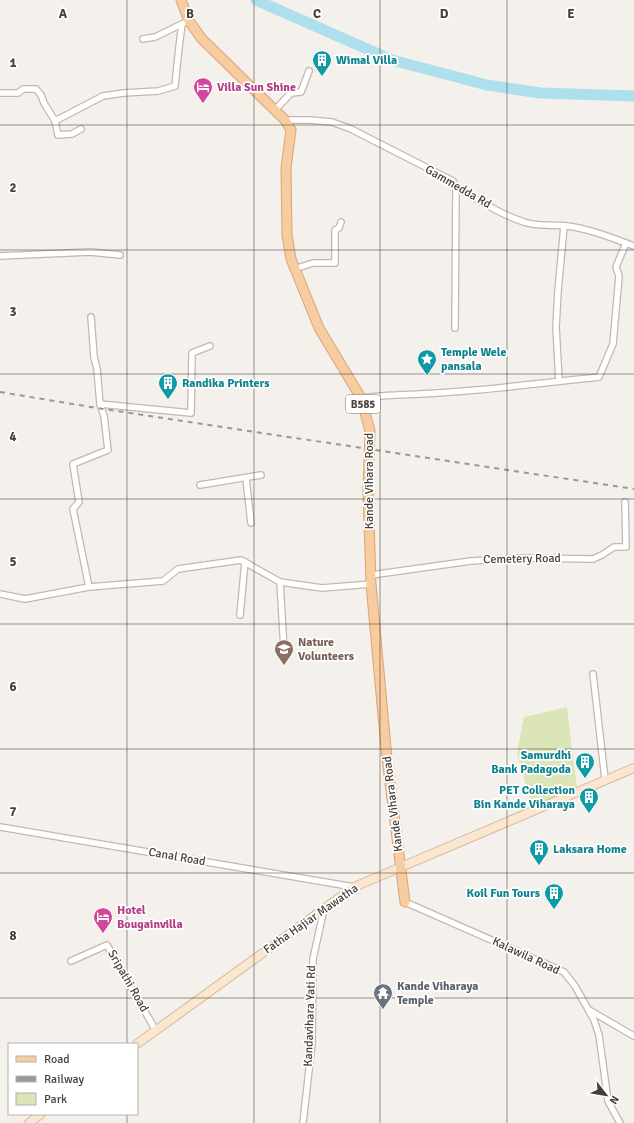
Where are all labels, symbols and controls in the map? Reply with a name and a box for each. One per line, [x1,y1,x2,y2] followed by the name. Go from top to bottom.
[59,6,68,22] text: A
[186,6,194,22] text: B
[313,6,321,22] text: C
[440,6,449,22] text: D
[567,6,575,22] text: E
[311,49,333,77] building icon: Wimal Villa
[336,53,397,68] place label: Wimal Villa
[9,55,17,71] text: 1
[192,76,214,104] hotel icon: Villa Sun Shine
[217,80,296,95] place label: Villa Sun Shine
[422,162,494,212] street label: Gammedda Rd
[9,180,17,196] text: 2
[9,304,17,320] text: 3
[441,345,506,374] place label: Temple Wele pansala
[416,348,438,376] place icon: Temple Wele pansala
[157,372,179,400] building icon: Randika Printers
[182,376,270,391] place label: Randika Printers
[346,395,380,413] road number: B585
[9,429,17,445] text: 4
[362,433,377,529] street label: Kande Vihara Road
[483,551,561,567] street label: Cemetery Road
[9,554,17,570] text: 5
[298,635,355,664] place label: Nature Volunteers
[273,638,295,666] school or university icon: Nature Volunteers
[9,679,17,695] text: 6
[491,748,571,777] place label: Samurdhi Bank Padagoda
[574,751,596,779] building icon: Samurdhi Bank Padagoda
[380,755,406,853] street label: Kande Vihara Road
[473,783,575,812] place label: PET Collection Bin Kande Viharaya
[578,786,600,814] building icon: PET Collection Bin Kande Viharaya
[9,804,17,820] text: 7
[528,838,550,866] building icon: Laksara Home
[553,842,627,857] place label: Laksara Home
[147,845,207,869] street label: Canal Road
[261,881,361,957] street label: Fatha Hajiar Mawatha
[543,882,565,910] building icon: Koil Fun Tours
[467,886,541,901] place label: Koil Fun Tours
[117,903,183,932] place label: Hotel Bougainvilla
[92,906,114,934] hotel icon: Hotel Bougainvilla
[9,928,17,944] text: 8
[490,934,562,978] street label: Kalawila Road
[104,947,152,1015] street label: Sripathi Road
[301,965,319,1067] street label: Kandavihara Yati Rd
[397,979,478,1008] place label: Kande Viharaya Temple
[372,982,394,1010] temple icon: Kande Viharaya Temple
[8,1043,138,1115] legend
[44,1052,70,1067] text: Road
[44,1072,84,1087] text: Railway
[586,1075,626,1115] north arrow
[44,1092,67,1107] text: Park
[607,1093,622,1107] text: N

